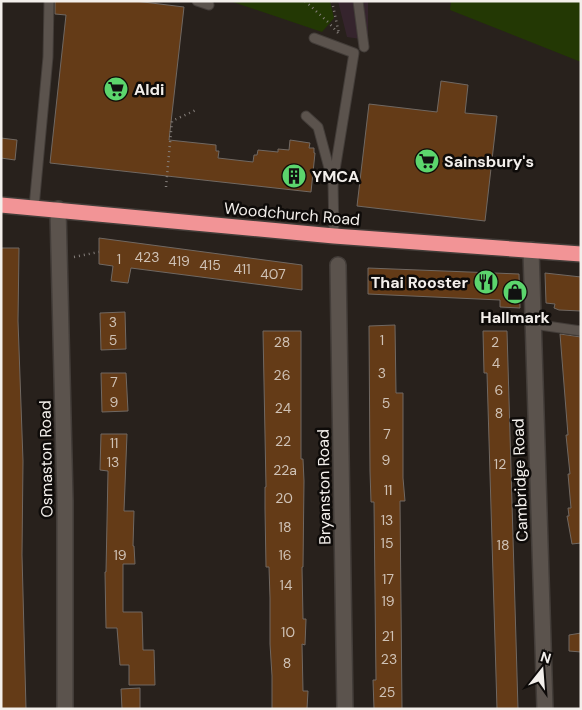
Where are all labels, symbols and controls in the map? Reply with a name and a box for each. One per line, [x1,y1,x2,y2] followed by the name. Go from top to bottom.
[103,76,129,102] supermarket icon: Aldi
[134,79,164,100] place label: Aldi
[414,148,440,174] supermarket icon: Sainsbury's
[444,151,534,172] place label: Sainsbury's
[281,163,307,189] building icon: YMCA
[312,166,359,187] place label: YMCA
[223,198,361,230] street label: Woodchurch Road
[135,248,159,266] house number: 423
[117,250,121,268] house number: 1
[168,252,190,270] house number: 419
[199,256,221,274] house number: 415
[233,260,251,278] house number: 411
[260,265,286,283] house number: 407
[473,269,499,295] restaurant icon: Thai Rooster
[371,272,468,293] place label: Thai Rooster
[502,279,528,305] shop icon: Hallmark
[480,307,551,328] place label: Hallmark
[109,313,117,331] house number: 3
[109,331,117,349] house number: 5
[380,331,384,349] house number: 1
[274,333,290,351] house number: 28
[491,333,499,351] house number: 2
[492,354,501,372] house number: 4
[378,364,386,382] house number: 3
[274,366,290,384] house number: 26
[110,373,118,391] house number: 7
[495,381,503,399] house number: 6
[110,393,119,411] house number: 9
[382,394,390,412] house number: 5
[275,399,292,417] house number: 24
[34,400,58,518] street label: Osmaston Road
[495,404,503,422] house number: 8
[507,418,533,542] street label: Cambridge Road
[383,425,391,443] house number: 7
[312,429,336,545] street label: Bryanston Road
[275,432,291,450] house number: 22
[110,434,118,452] house number: 11
[382,451,391,469] house number: 9
[107,453,119,471] house number: 13
[494,455,506,473] house number: 12
[273,461,297,479] house number: 22a
[384,481,392,499] house number: 11
[275,489,293,507] house number: 20
[381,511,393,529] house number: 13
[279,518,291,536] house number: 18
[381,534,393,552] house number: 15
[497,536,509,554] house number: 18
[113,546,127,564] house number: 19
[278,546,292,564] house number: 16
[382,570,394,588] house number: 17
[280,576,293,594] house number: 14
[381,592,395,610] house number: 19
[281,623,295,641] house number: 10
[382,627,394,645] house number: 21
[517,645,567,695] north arrow
[538,647,553,668] text: N
[381,650,397,668] house number: 23
[283,654,291,672] house number: 8
[379,683,395,701] house number: 25

